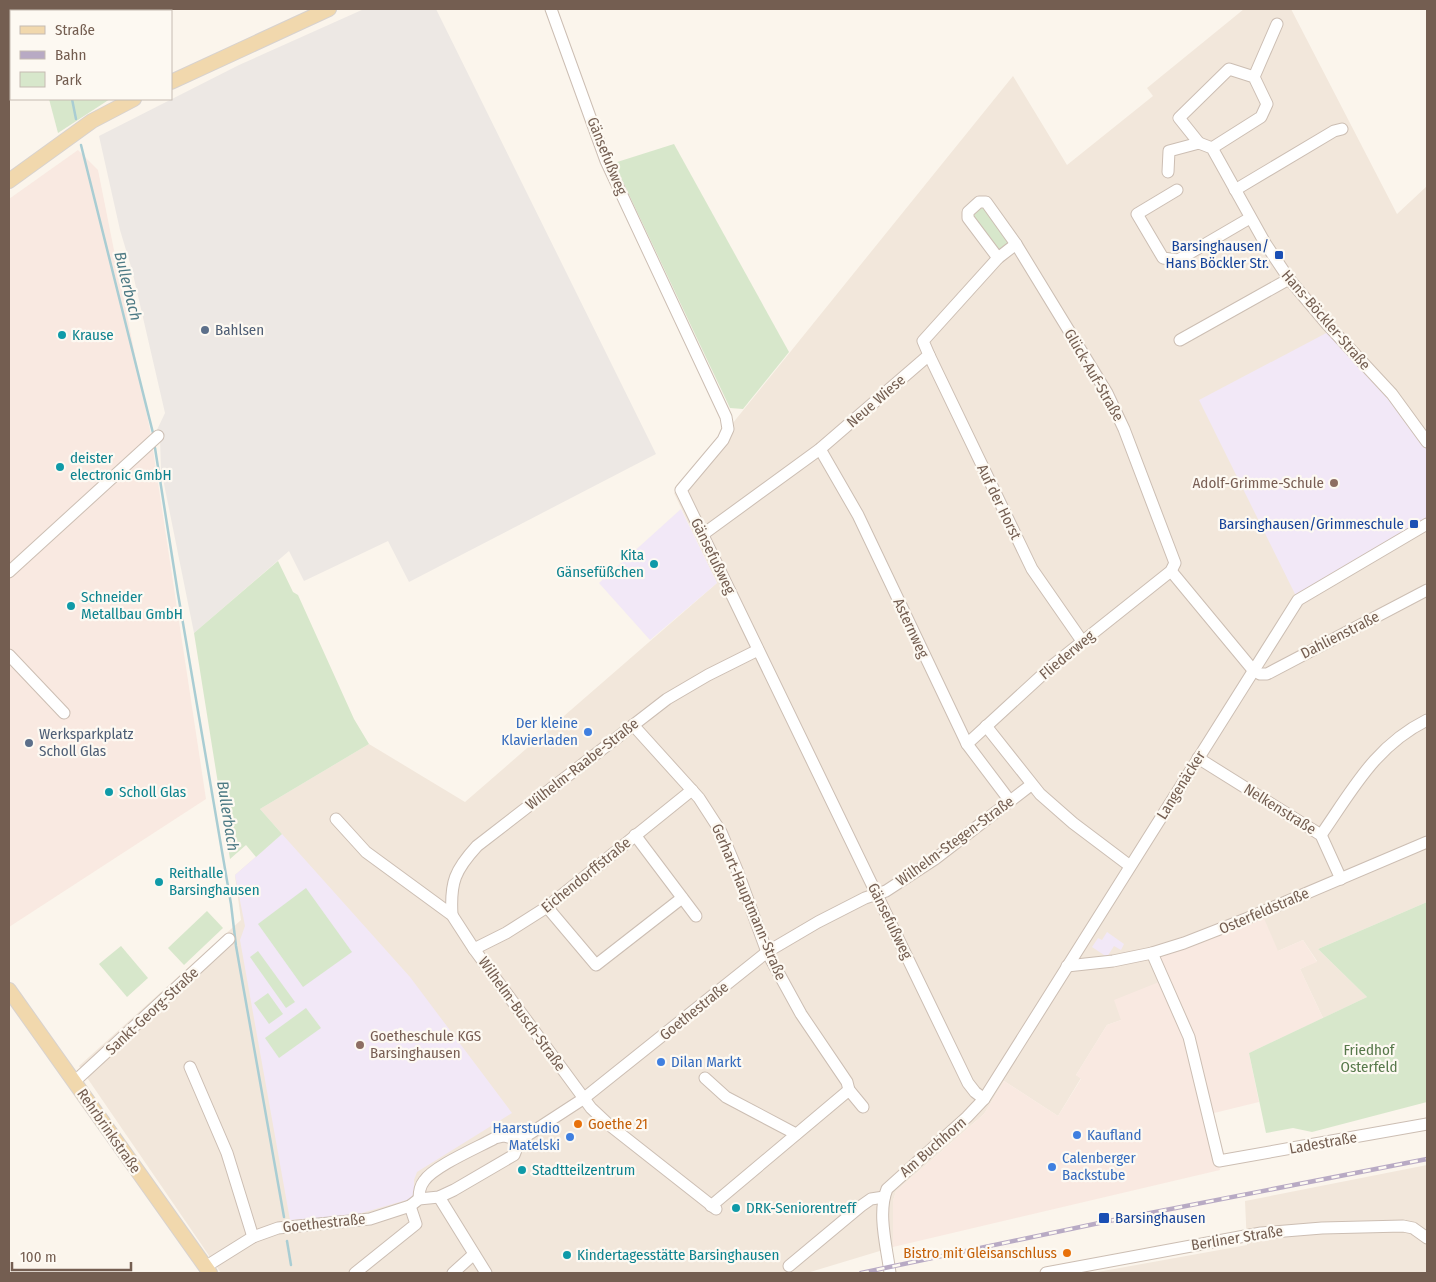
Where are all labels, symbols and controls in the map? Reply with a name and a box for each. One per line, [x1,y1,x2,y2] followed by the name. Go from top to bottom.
[10,10,172,100] legend
[55,21,95,39] text: Straße
[55,46,86,64] text: Bahn
[55,71,82,89] text: Park
[583,114,631,198] street label: Gänsefußweg
[1166,237,1269,272] place label: Barsinghausen/ Hans Böckler Str.
[1273,249,1285,261] marker: Barsinghausen/ Hans Böckler Str.
[110,250,146,322] water label: Bullerbach
[1278,266,1374,374] street label: Hans-Böckler-Straße
[215,321,264,339] place label: Bahlsen
[199,324,211,336] marker: Bahlsen
[72,326,114,344] place label: Krause
[1060,326,1128,424] street label: Glück-Auf-Straße
[56,329,68,341] marker: Krause
[843,371,909,431] street label: Neue Wiese
[70,449,172,484] place label: deister electronic GmbH
[54,461,66,473] marker: deister electronic GmbH
[973,461,1025,543] street label: Auf der Horst
[1192,474,1324,492] place label: Adolf-Grimme-Schule
[1328,477,1340,489] marker: Adolf-Grimme-Schule
[687,515,739,597] street label: Gänsefußweg
[1219,515,1404,533] place label: Barsinghausen/Grimmeschule
[1408,518,1420,530] marker: Barsinghausen/Grimmeschule
[556,546,644,581] place label: Kita Gänsefüßchen
[648,558,660,570] marker: Kita Gänsefüßchen
[81,588,183,623] place label: Schneider Metallbau GmbH
[889,595,933,661] street label: Asternweg
[65,600,77,612] marker: Schneider Metallbau GmbH
[1298,608,1382,662] street label: Dahlienstraße
[1036,627,1098,683] street label: Fliederweg
[501,714,578,749] place label: Der kleine Klavierladen
[522,714,642,814] street label: Wilhelm-Raabe-Straße
[39,725,134,760] place label: Werksparkplatz Scholl Glas
[582,726,594,738] marker: Der kleine Klavierladen
[23,737,35,749] marker: Werksparkplatz Scholl Glas
[1153,747,1209,823] street label: Langenäcker
[213,780,243,852] water label: Bullerbach
[1241,780,1319,838] street label: Nelkenstraße
[119,783,186,801] place label: Scholl Glas
[103,786,115,798] marker: Scholl Glas
[893,792,1017,890] street label: Wilhelm-Stegen-Straße
[708,821,790,983] street label: Gerhart-Hauptmann-Straße
[538,834,634,916] street label: Eichendorffstraße
[169,864,260,899] place label: Reithalle Barsinghausen
[153,876,165,888] marker: Reithalle Barsinghausen
[864,880,916,962] street label: Gänsefußweg
[1216,884,1312,938] street label: Osterfeldstraße
[474,953,570,1075] street label: Wilhelm-Busch-Straße
[102,963,202,1059] street label: Sankt-Georg-Straße
[656,978,732,1044] street label: Goethestraße
[370,1027,481,1062] place label: Goetheschule KGS Barsinghausen
[354,1039,366,1051] marker: Goetheschule KGS Barsinghausen
[1341,1041,1397,1076] park label: Friedhof Osterfeld
[671,1053,741,1071] place label: Dilan Markt
[655,1056,667,1068] marker: Dilan Markt
[73,1085,145,1177] street label: Rehrbrinkstraße
[896,1113,970,1181] street label: Am Buchhorn
[588,1115,648,1133] place label: Goethe 21
[572,1118,584,1130] marker: Goethe 21
[492,1119,560,1154] place label: Haarstudio Matelski
[1087,1126,1141,1144] place label: Kaufland
[1288,1128,1358,1158] street label: Ladestraße
[1071,1129,1083,1141] marker: Kaufland
[564,1131,576,1143] marker: Haarstudio Matelski
[1062,1149,1137,1184] place label: Calenberger Backstube
[532,1161,635,1179] place label: Stadtteilzentrum
[1046,1161,1058,1173] marker: Calenberger Backstube
[516,1164,528,1176] marker: Stadtteilzentrum
[746,1199,858,1217] place label: DRK-Seniorentreff
[730,1202,742,1214] marker: DRK-Seniorentreff
[1115,1209,1206,1227] place label: Barsinghausen
[282,1210,366,1236] street label: Goethestraße
[1097,1211,1111,1225] marker: Barsinghausen
[1190,1222,1284,1254] street label: Berliner Straße
[12,1240,131,1272] scale bar
[903,1244,1057,1262] place label: Bistro mit Gleisanschluss
[577,1246,779,1264] place label: Kindertagesstätte Barsinghausen
[1061,1247,1073,1259] marker: Bistro mit Gleisanschluss
[20,1248,57,1266] text: 100 m
[561,1249,573,1261] marker: Kindertagesstätte Barsinghausen

